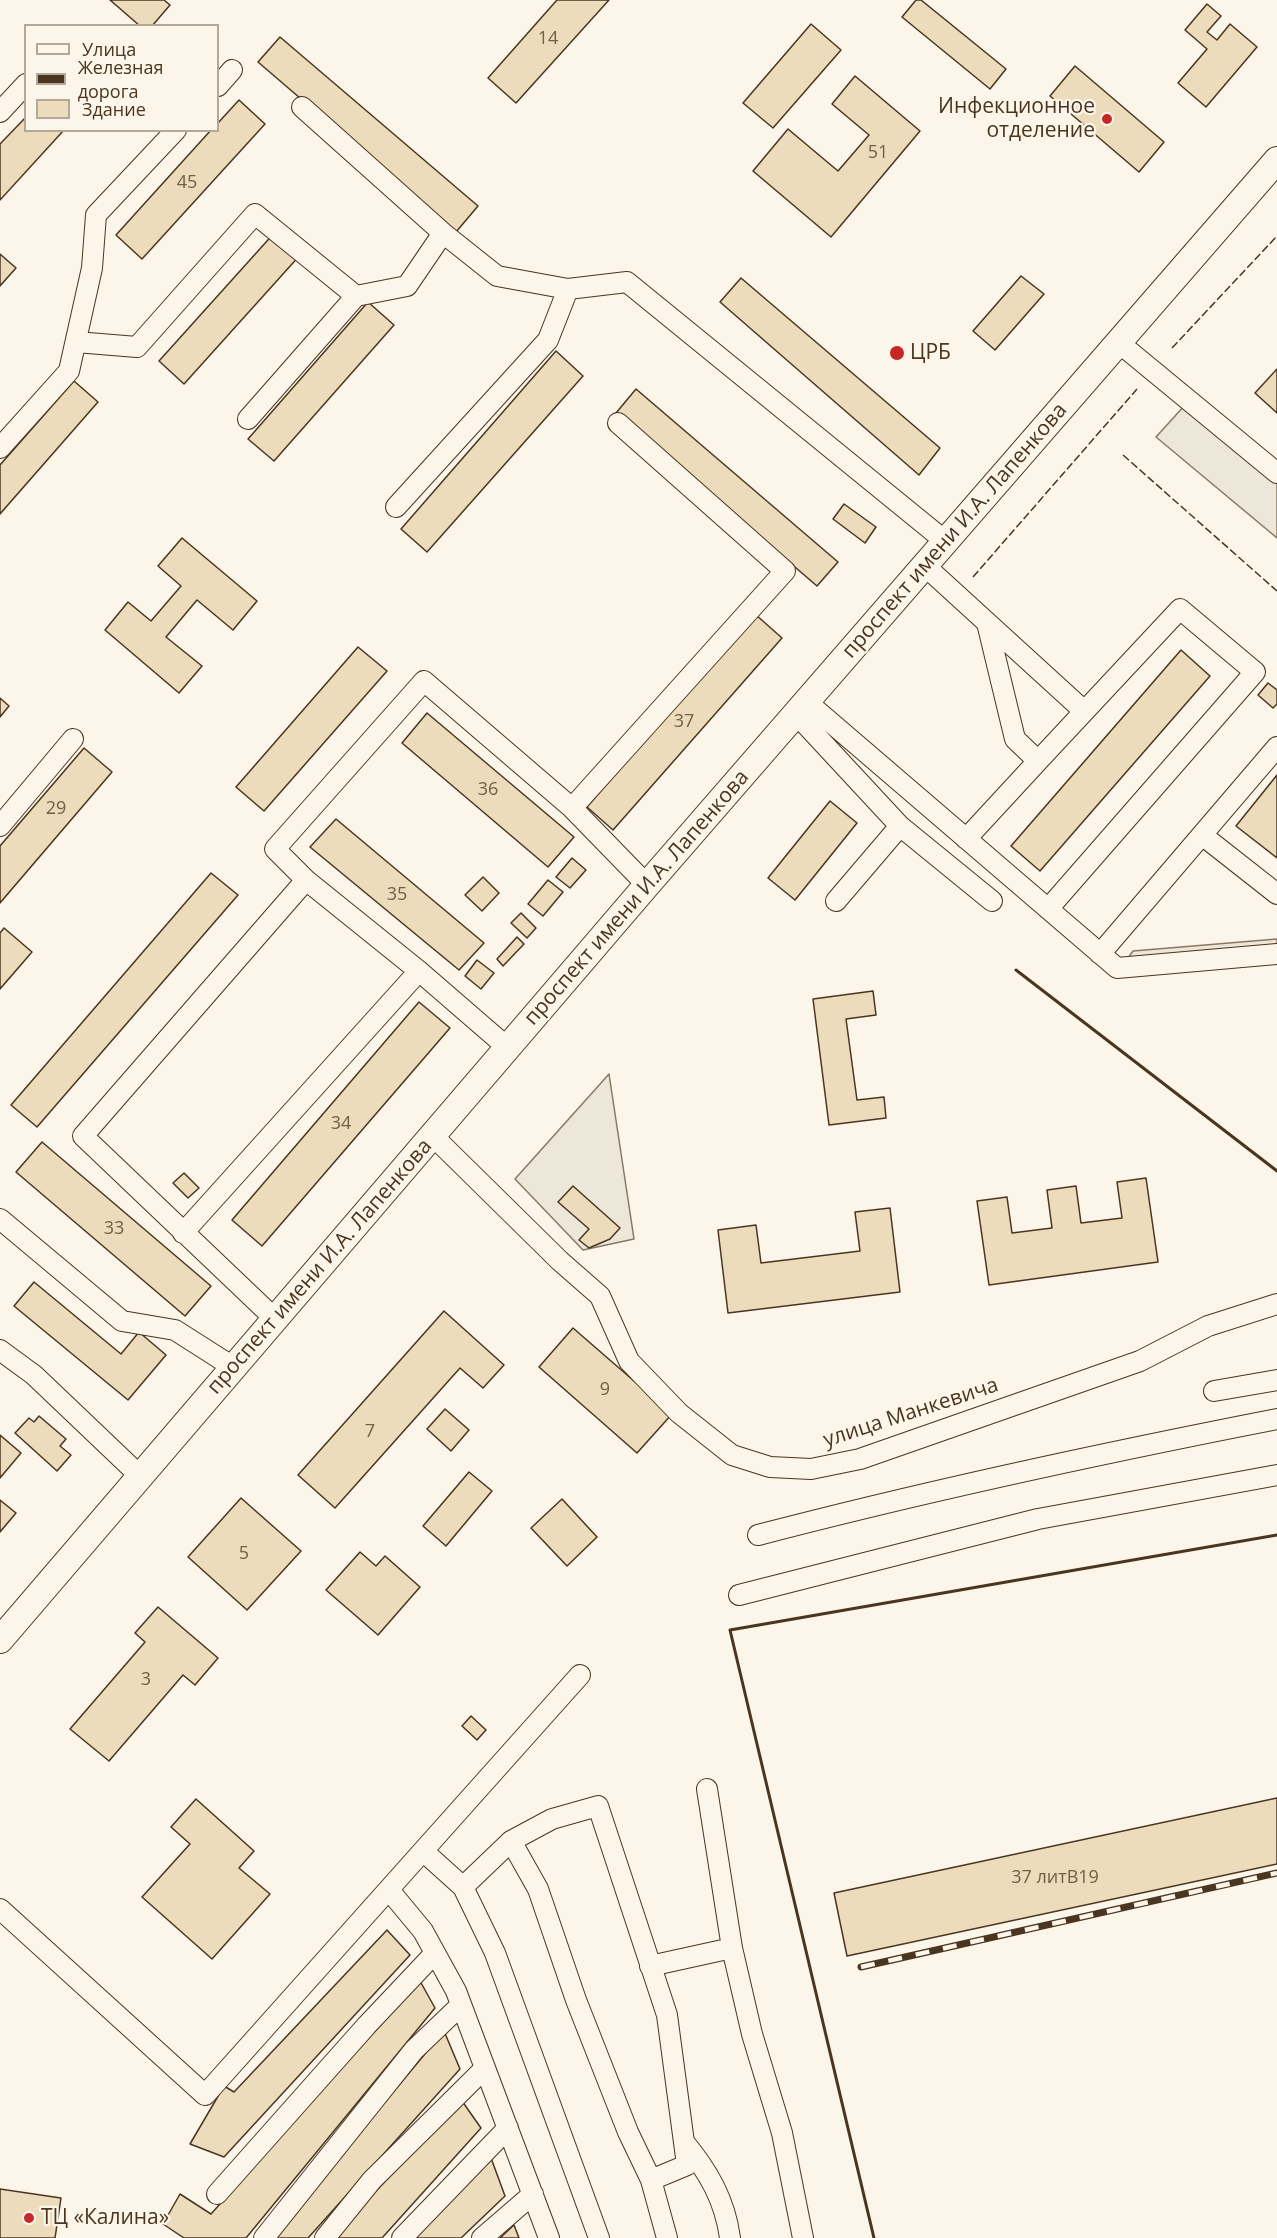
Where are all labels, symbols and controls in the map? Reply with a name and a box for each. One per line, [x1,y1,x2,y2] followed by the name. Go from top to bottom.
[24,24,219,132] legend
[538,28,558,50] house number: 14
[82,37,136,61] text: Улица
[78,55,163,103] text: Железная дорога
[938,94,1095,144] place label: Инфекционное отделение
[82,97,146,121] text: Здание
[1100,112,1114,126] marker: Инфекционное отделение
[868,142,888,164] house number: 51
[177,172,197,194] house number: 45
[910,340,951,366] place label: ЦРБ
[888,344,906,362] marker: ЦРБ
[837,398,1073,664] street label: проспект имени И.А. Лапенкова
[674,711,694,733] house number: 37
[519,765,755,1031] street label: проспект имени И.А. Лапенкова
[478,779,498,801] house number: 36
[46,798,66,820] house number: 29
[387,884,407,906] house number: 35
[331,1113,351,1135] house number: 34
[202,1134,438,1400] street label: проспект имени И.А. Лапенкова
[104,1218,124,1240] house number: 33
[820,1373,1002,1453] street label: улица Манкевича
[600,1379,610,1401] house number: 9
[365,1421,375,1443] house number: 7
[239,1543,249,1565] house number: 5
[141,1669,151,1691] house number: 3
[1011,1867,1099,1889] house number: 37 литВ19
[41,2205,169,2231] place label: ТЦ «Калина»
[22,2211,36,2225] marker: ТЦ «Калина»

